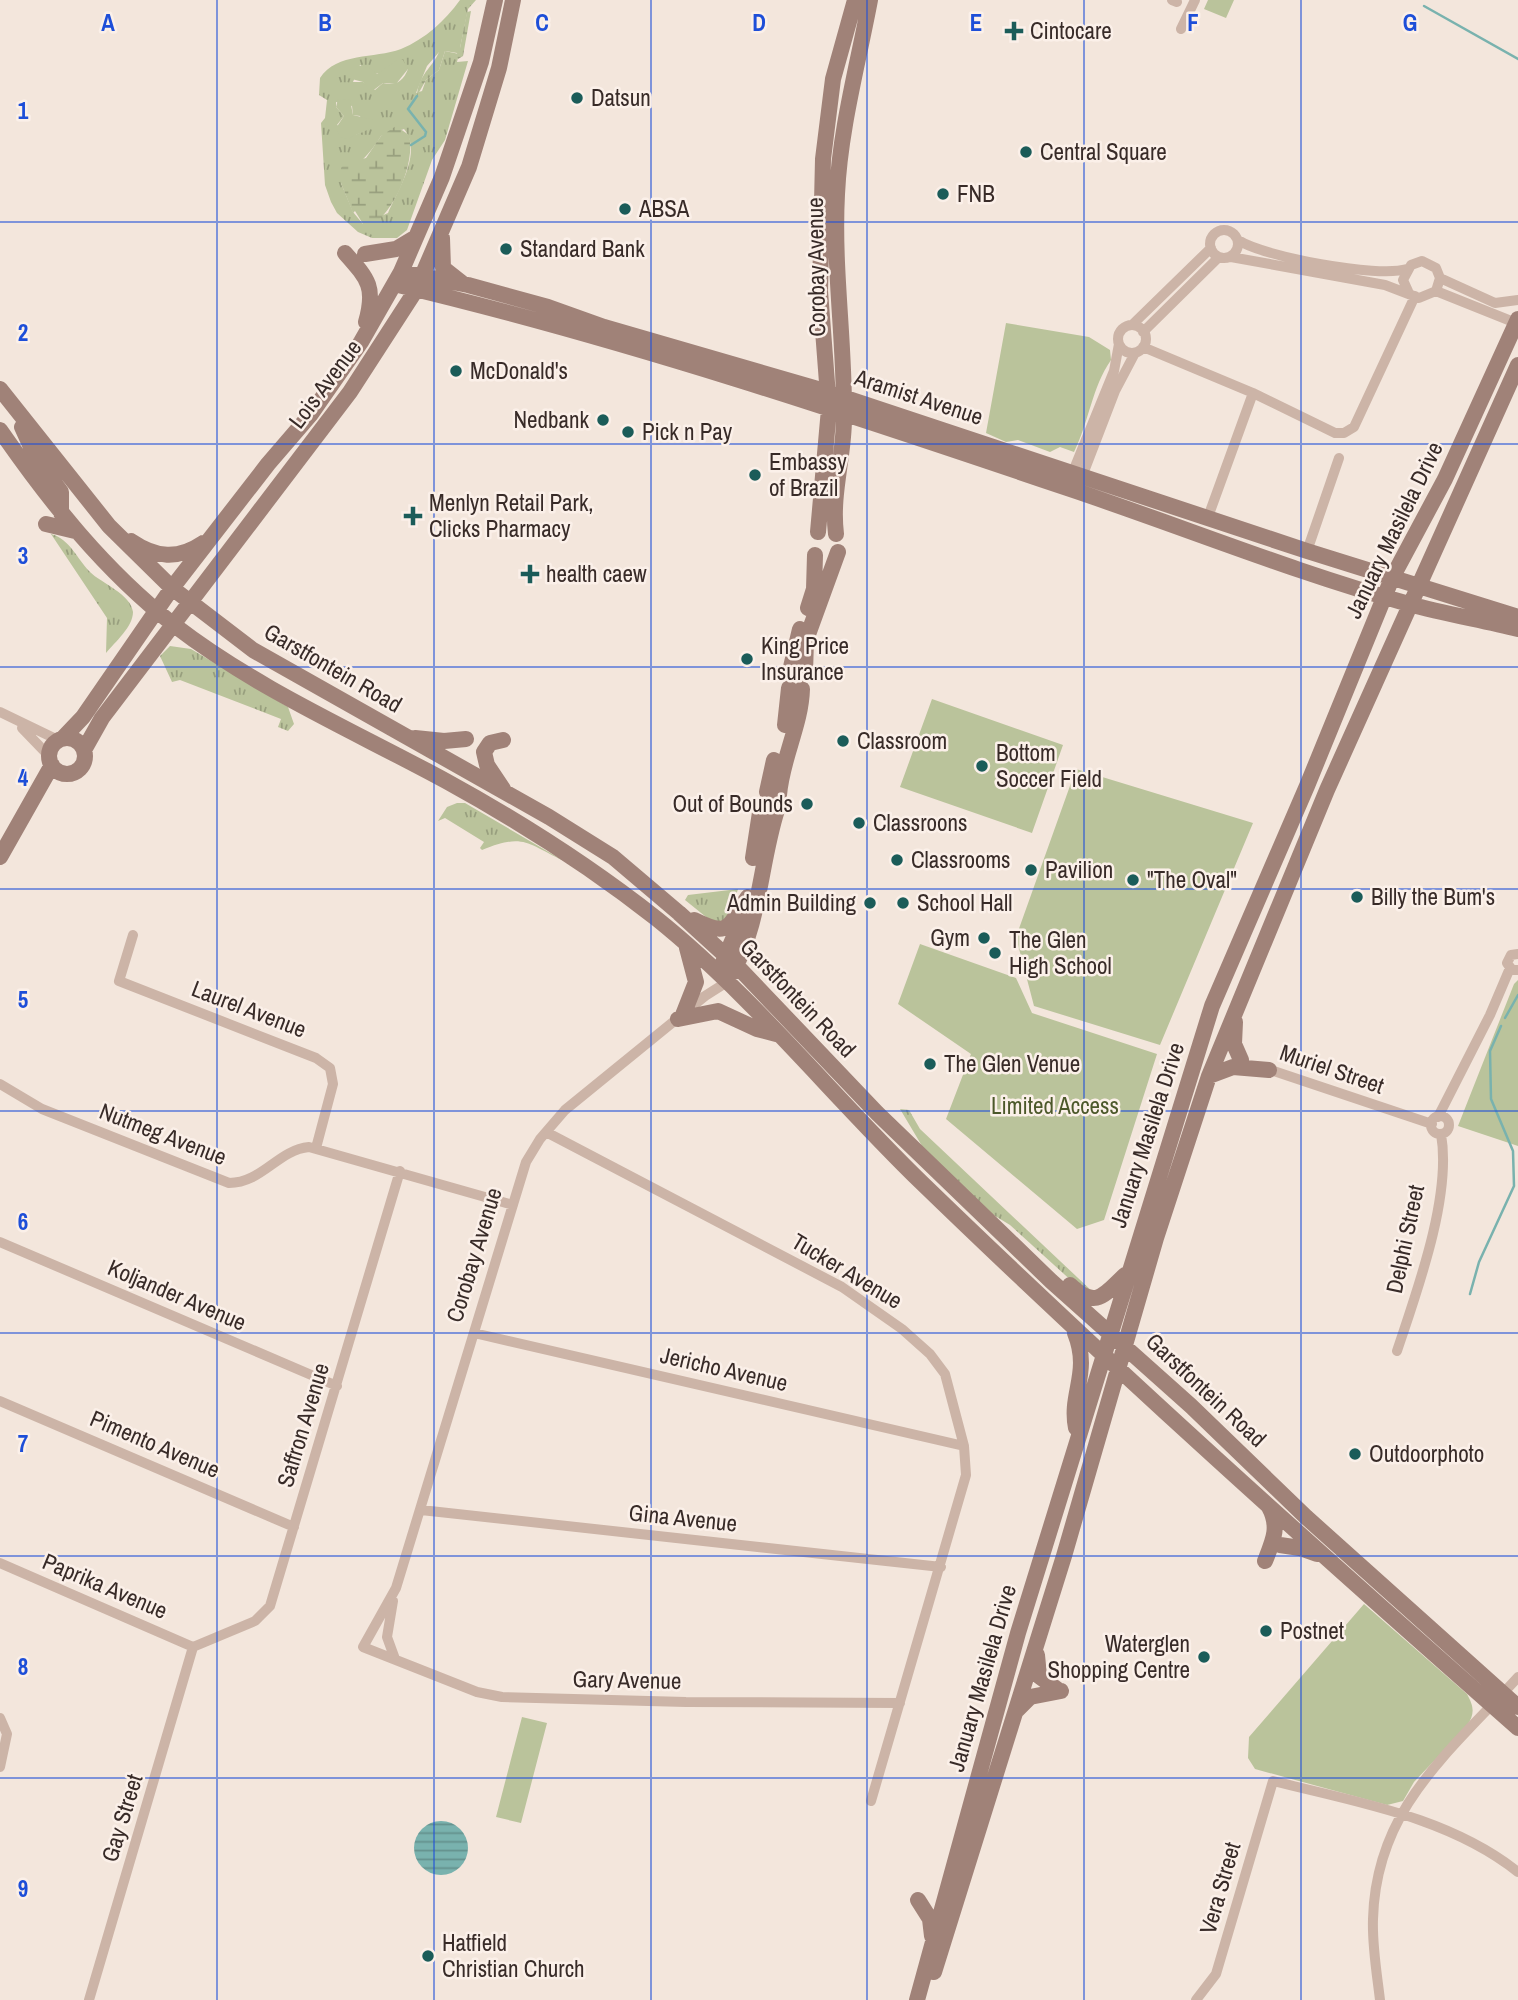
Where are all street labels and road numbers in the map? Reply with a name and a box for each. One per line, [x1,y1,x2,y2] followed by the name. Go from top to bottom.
[799,197,832,337] street label: Corobay Avenue
[281,333,368,434] street label: Lois Avenue
[850,361,987,432] street label: Aramist Avenue
[1337,436,1450,623] street label: January Masilela Drive
[259,616,408,720] street label: Garstfontein Road
[734,931,863,1064] street label: Garstfontein Road
[187,973,311,1045] street label: Laurel Avenue
[1276,1036,1388,1101] street label: Muriel Street
[1102,1038,1191,1231] street label: January Masilela Drive
[95,1095,231,1172] street label: Nutmeg Avenue
[1378,1182,1431,1296] street label: Delphi Street
[438,1184,509,1326] street label: Corobay Avenue
[786,1225,908,1316] street label: Tucker Avenue
[103,1251,251,1338] street label: Koljander Avenue
[1139,1326,1273,1454] street label: Garstfontein Road
[657,1339,791,1398] street label: Jericho Avenue
[269,1359,336,1491] street label: Saffron Avenue
[86,1402,225,1485] street label: Pimento Avenue
[627,1496,739,1539] street label: Gina Avenue
[38,1545,172,1626] street label: Paprika Avenue
[940,1581,1023,1775] street label: January Masilela Drive
[572,1663,682,1696] street label: Gary Avenue
[94,1770,150,1866] street label: Gay Street
[1192,1838,1247,1937] street label: Vera Street

